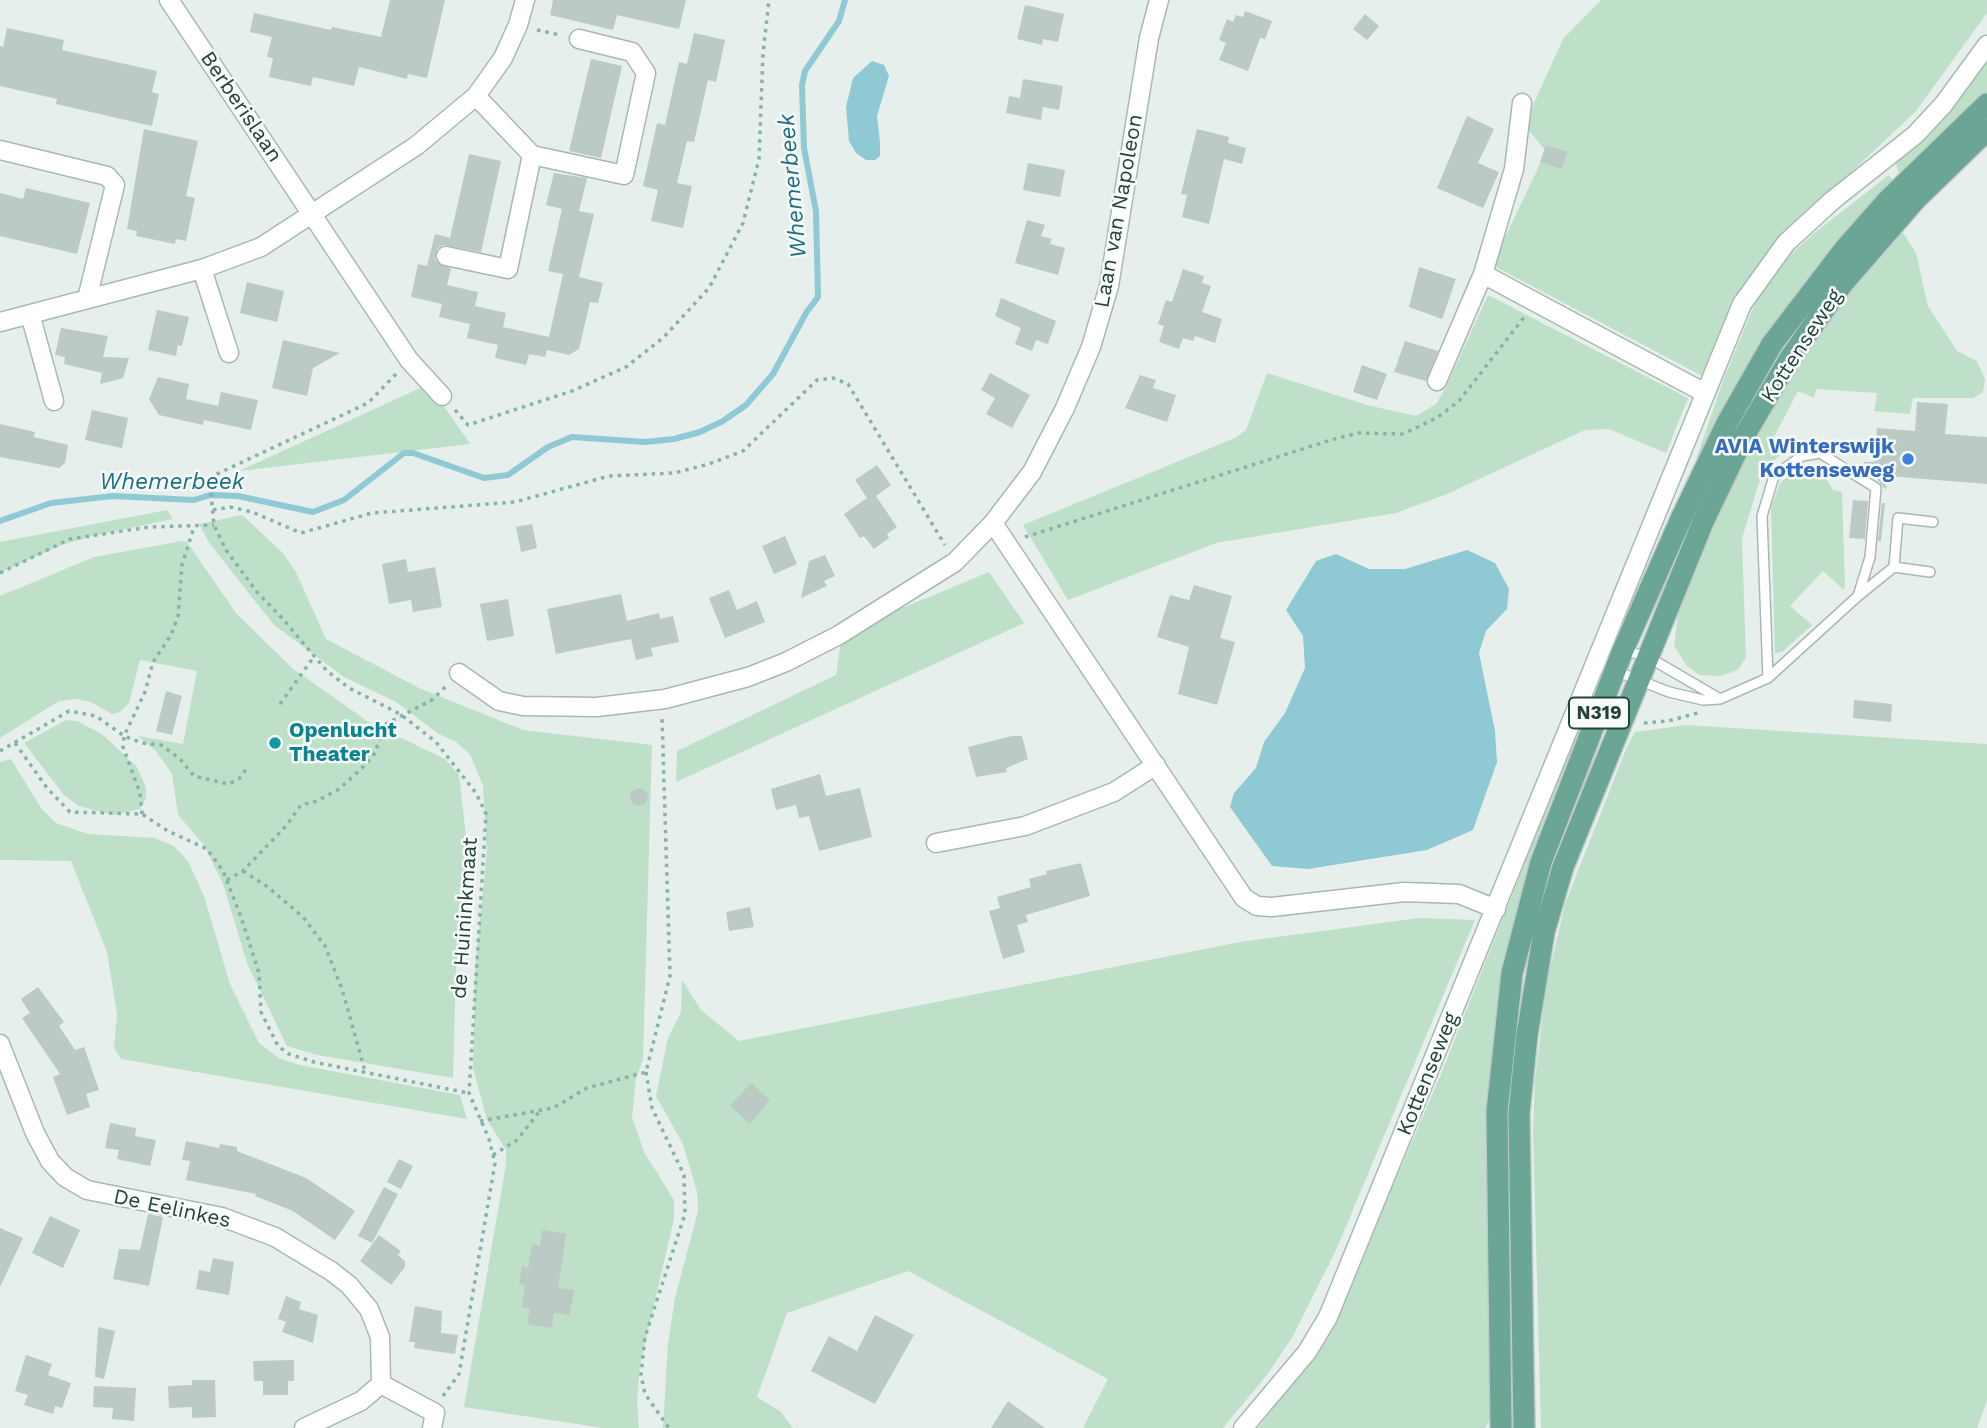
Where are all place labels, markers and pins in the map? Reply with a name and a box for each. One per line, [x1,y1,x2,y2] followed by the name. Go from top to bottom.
[1715,434,1894,484] place label: AVIA Winterswijk Kottenseweg
[1900,451,1916,467] marker: AVIA Winterswijk Kottenseweg
[289,718,397,768] place label: Openlucht Theater
[267,735,283,751] marker: Openlucht Theater

